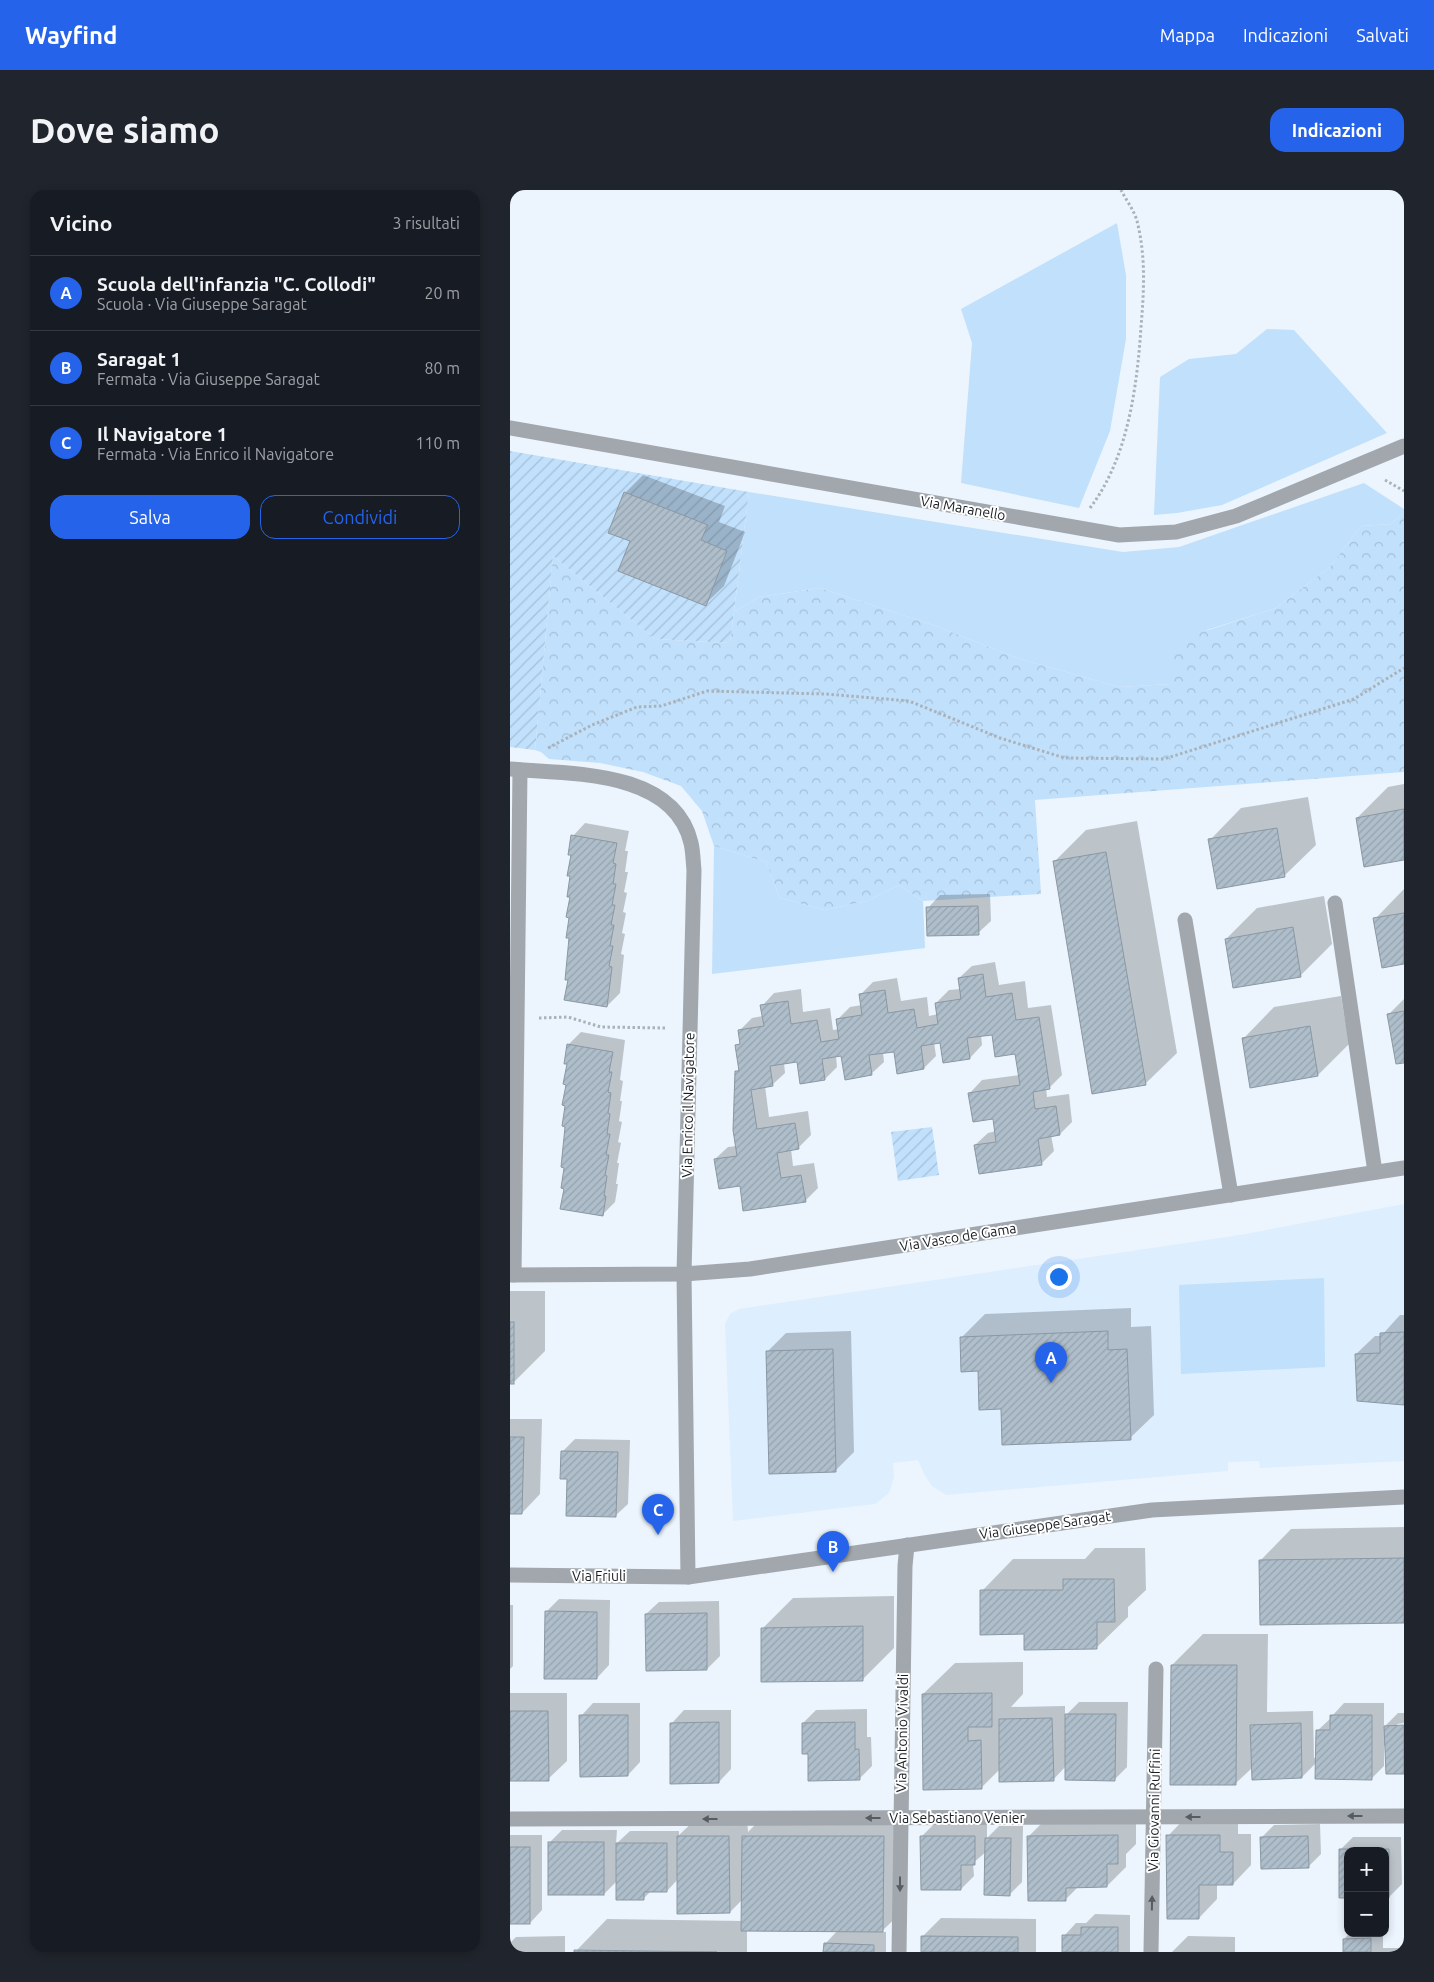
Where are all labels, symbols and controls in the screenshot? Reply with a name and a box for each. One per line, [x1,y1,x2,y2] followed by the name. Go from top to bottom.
[25,22,117,49] text: Wayfind
[1160,25,1215,45] text: Mappa
[1243,25,1328,45] text: Indicazioni
[1356,25,1409,45] text: Salvati
[1270,108,1404,152] button: Indicazioni
[30,110,220,150] text: Dove siamo
[50,211,112,235] text: Vicino
[392,214,460,232] text: 3 risultati
[97,273,376,295] text: Scuola dell'infanzia "C. Collodi"
[60,284,72,302] text: A
[424,284,460,302] text: 20 m
[97,295,307,313] text: Scuola · Via Giuseppe Saragat
[97,348,181,370] text: Saragat 1
[61,359,71,377] text: B
[424,359,460,377] text: 80 m
[97,370,320,388] text: Fermata · Via Giuseppe Saragat
[97,423,227,445] text: Il Navigatore 1
[61,434,71,452] text: C
[415,434,460,452] text: 110 m
[97,445,334,463] text: Fermata · Via Enrico il Navigatore
[919,493,1007,523] street label: Via Maranello
[50,495,250,539] button: Salva
[260,495,460,539] button: Condividi
[679,1032,697,1178] street label: Via Enrico il Navigatore
[899,1220,1017,1254] street label: Via Vasco de Gama
[1046,1264,1072,1290] your location
[1035,1342,1067,1383] pin: A
[642,1494,674,1535] pin: C
[978,1508,1112,1542] street label: Via Giuseppe Saragat
[817,1531,849,1572] pin: B
[572,1568,626,1584] street label: Via Friuli
[893,1674,911,1792] street label: Via Antonio Vivaldi
[1145,1748,1163,1872] street label: Via Giovanni Ruffini
[889,1810,1026,1826] street label: Via Sebastiano Venier
[1347,1812,1363,1820] one-way arrow
[1185,1813,1201,1821] one-way arrow
[865,1814,881,1822] one-way arrow
[702,1815,718,1823] one-way arrow
[1344,1847,1389,1937] map controls
[1344,1847,1389,1892] button: +
[896,1876,904,1892] one-way arrow
[1344,1892,1389,1937] button: −
[1148,1895,1156,1911] one-way arrow

